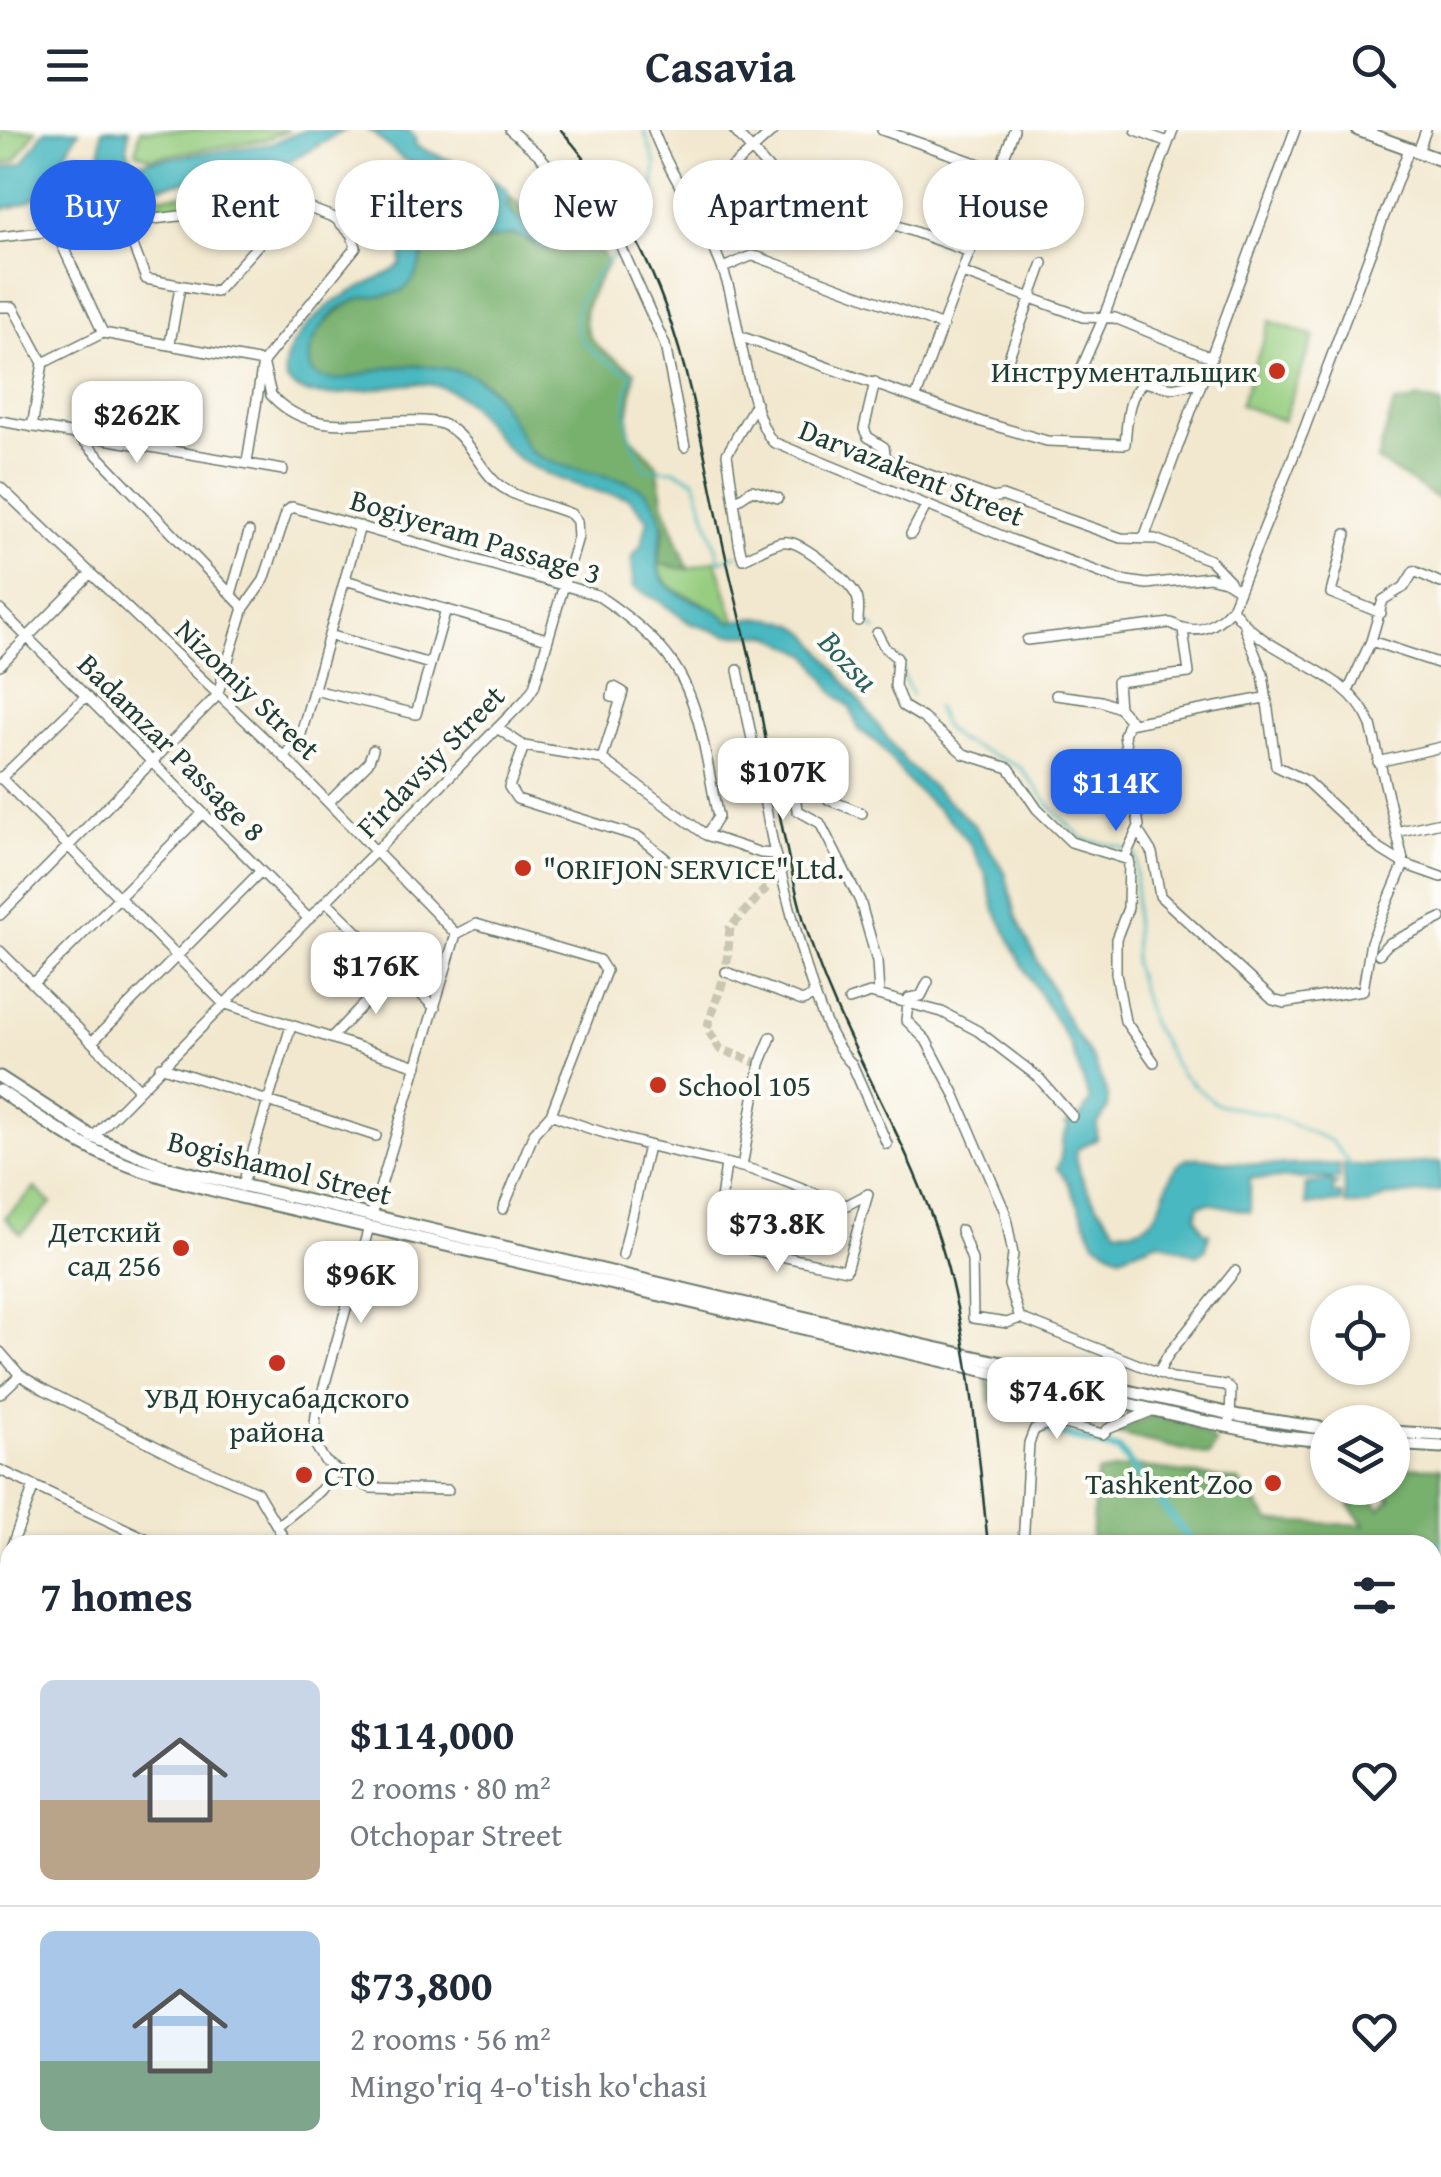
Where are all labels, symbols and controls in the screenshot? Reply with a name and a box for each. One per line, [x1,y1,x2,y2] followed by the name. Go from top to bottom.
[645,33,796,98] text: Casavia
[40,38,95,93] icon: menu
[1346,38,1401,93] icon: search
[30,160,156,250] chip: Buy
[176,160,315,250] chip: Rent
[335,160,499,250] chip: Filters
[519,160,653,250] chip: New
[673,160,903,250] chip: Apartment
[923,160,1084,250] chip: House
[991,349,1257,393] place label: Инструментальщик
[1266,360,1288,382] marker: Инструментальщик
[67,381,207,466] pin: $262K
[94,390,180,437] text: $262K
[793,407,1032,537] street label: Darvazakent Street
[345,477,607,595] street label: Bogiyeram Passage 3
[166,608,331,770] street label: Nizomiy Street
[807,619,890,703] water label: Bozsu
[68,643,276,851] street label: Badamzar Passage 8
[346,674,515,847] street label: Firdavsiy Street
[713,738,853,823] pin: $107K
[740,747,826,794] text: $107K
[1046,749,1186,834] pin: $114K
[1073,758,1159,805] text: $114K
[543,846,844,890] place label: "ORIFJON SERVICE" Ltd.
[512,857,534,879] marker: "ORIFJON SERVICE" Ltd.
[306,932,446,1017] pin: $176K
[333,941,419,988] text: $176K
[678,1063,811,1107] place label: School 105
[647,1074,669,1096] marker: School 105
[163,1118,397,1216] street label: Bogishamol Street
[696,1190,858,1275] pin: $73.8K
[729,1199,825,1246] text: $73.8K
[48,1209,161,1287] place label: Детский сад 256
[170,1237,192,1259] marker: Детский сад 256
[302,1241,420,1326] pin: $96K
[326,1250,396,1297] text: $96K
[1310,1285,1410,1505] map controls
[1310,1285,1410,1385] button: locate
[266,1352,288,1374] marker: УВД Юнусабадского района
[976,1357,1138,1442] pin: $74.6K
[1009,1366,1105,1413] text: $74.6K
[144,1375,410,1453] place label: УВД Юнусабадского района
[1310,1405,1410,1505] button: layers
[324,1453,375,1497] place label: СТО
[1085,1461,1253,1505] place label: Tashkent Zoo
[293,1464,315,1486] marker: СТО
[1262,1472,1284,1494] marker: Tashkent Zoo
[40,1565,193,1626] text: 7 homes
[1347,1568,1402,1623] icon: filters
[350,1703,514,1764] text: $114,000
[120,1720,240,1840] icon: home
[1347,1753,1402,1808] icon: heart
[350,1764,551,1811] text: 2 rooms · 80 m²
[350,1811,562,1858] text: Otchopar Street
[350,1954,492,2015] text: $73,800
[120,1971,240,2091] icon: home
[1347,2004,1402,2059] icon: heart
[350,2015,551,2062] text: 2 rooms · 56 m²
[350,2062,707,2109] text: Mingo'riq 4-o'tish ko'chasi

